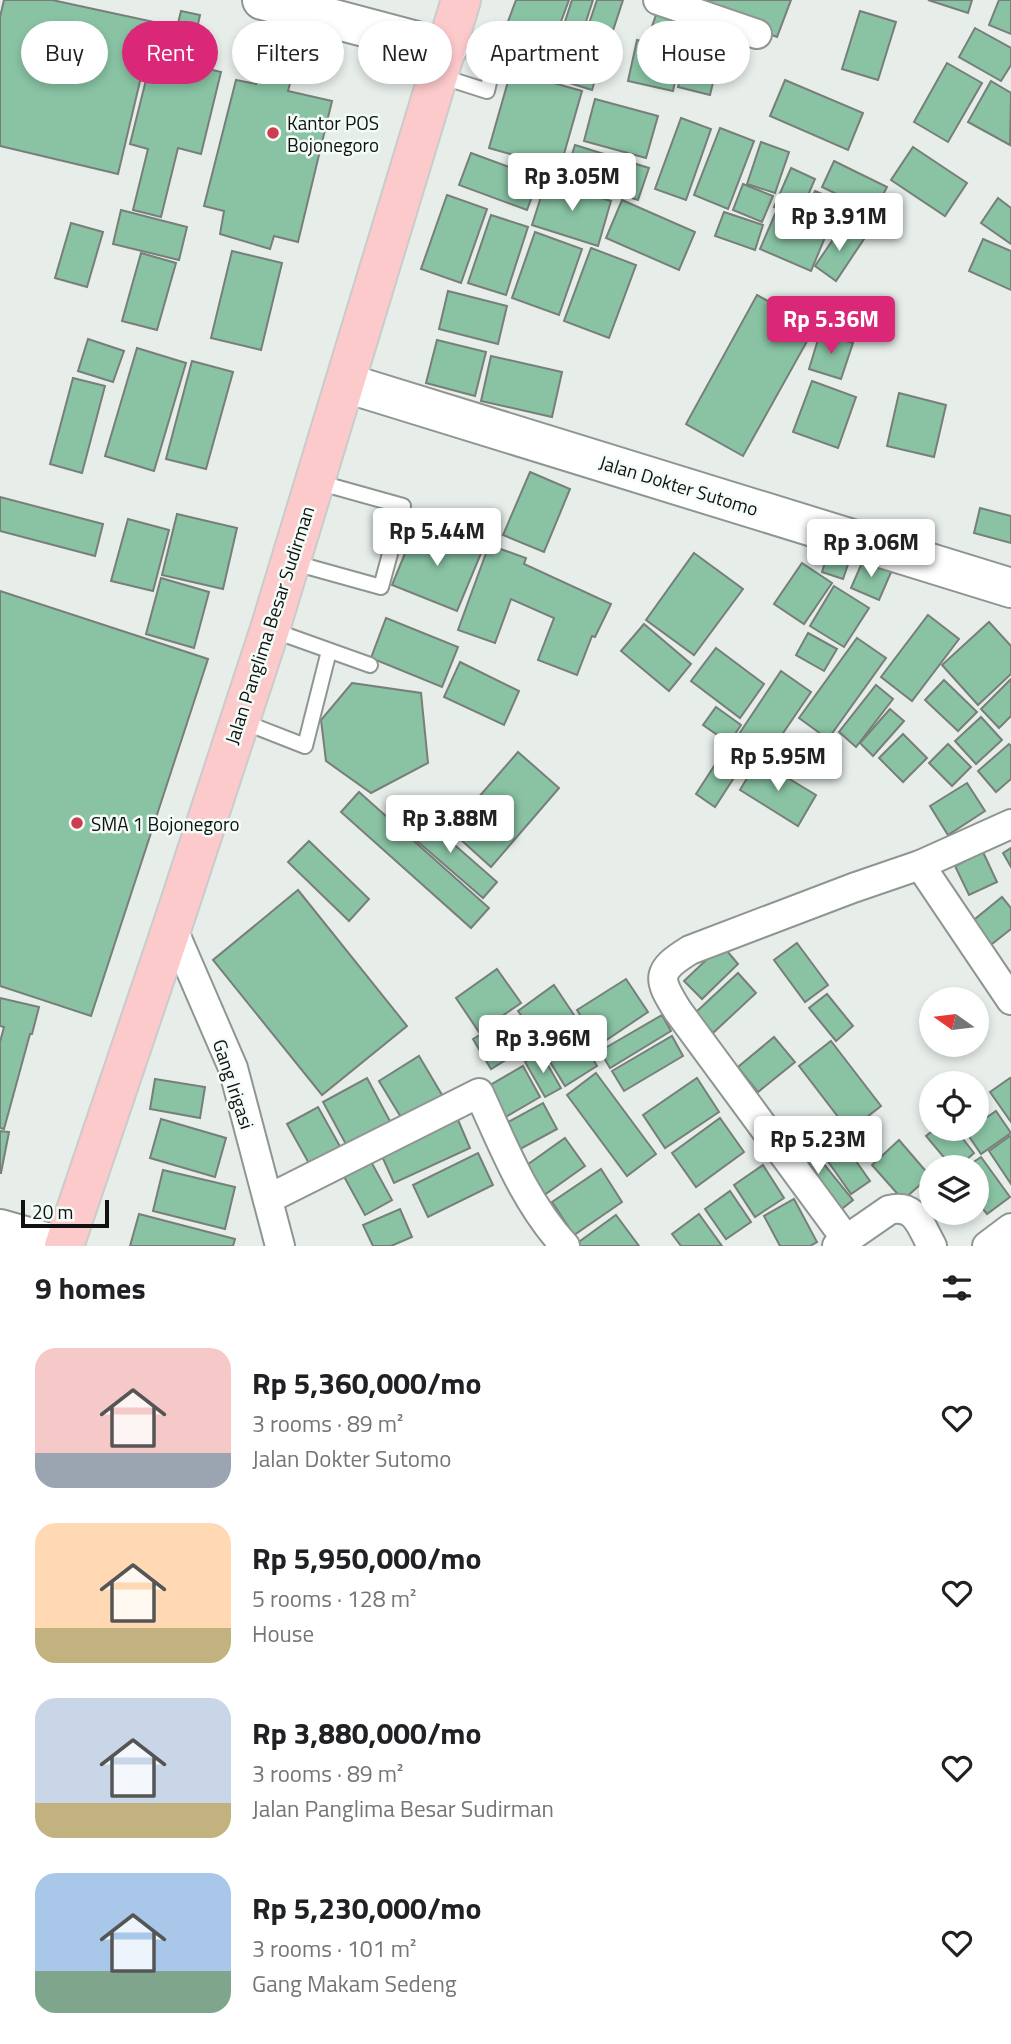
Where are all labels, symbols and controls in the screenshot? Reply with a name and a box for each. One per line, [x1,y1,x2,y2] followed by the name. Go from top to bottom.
[21,21,108,84] chip: Buy
[122,21,218,84] chip: Rent
[232,21,344,84] chip: Filters
[358,21,452,84] chip: New
[466,21,623,84] chip: Apartment
[637,21,750,84] chip: House
[287,108,379,159] place label: Kantor POS Bojonegoro
[265,125,281,141] marker: Kantor POS Bojonegoro
[500,154,644,213] pin: Rp 3.05M
[524,158,620,193] text: Rp 3.05M
[767,194,911,253] pin: Rp 3.91M
[791,198,887,233] text: Rp 3.91M
[759,296,903,356] pin: Rp 5.36M
[783,301,879,336] text: Rp 5.36M
[596,447,762,523] street label: Jalan Dokter Sutomo
[217,502,321,748] street label: Jalan Panglima Besar Sudirman
[365,508,509,568] pin: Rp 5.44M
[389,513,485,548] text: Rp 5.44M
[799,520,943,579] pin: Rp 3.06M
[823,524,919,559] text: Rp 3.06M
[706,734,850,793] pin: Rp 5.95M
[730,738,826,773] text: Rp 5.95M
[378,796,522,855] pin: Rp 3.88M
[402,800,498,835] text: Rp 3.88M
[91,809,240,838] place label: SMA 1 Bojonegoro
[69,815,85,831] marker: SMA 1 Bojonegoro
[919,987,989,1057] north arrow
[919,987,989,1225] map controls
[471,1016,615,1075] pin: Rp 3.96M
[495,1020,591,1055] text: Rp 3.96M
[206,1035,262,1133] street label: Gang Irigasi
[919,1071,989,1141] button: locate
[746,1116,890,1176] pin: Rp 5.23M
[770,1121,866,1156] text: Rp 5.23M
[919,1155,989,1225] button: layers
[21,1197,108,1229] scale bar
[32,1197,73,1226] text: 20 m
[35,1265,146,1311] text: 9 homes
[938,1269,976,1307] icon: filters
[252,1360,481,1406] text: Rp 5,360,000/mo
[91,1376,175,1460] icon: home
[938,1399,976,1437] icon: heart
[252,1406,403,1441] text: 3 rooms · 89 m²
[252,1441,451,1476] text: Jalan Dokter Sutomo
[252,1535,481,1581] text: Rp 5,950,000/mo
[91,1551,175,1635] icon: home
[938,1574,976,1612] icon: heart
[252,1581,416,1616] text: 5 rooms · 128 m²
[252,1616,314,1651] text: House
[252,1710,481,1756] text: Rp 3,880,000/mo
[91,1726,175,1810] icon: home
[938,1749,976,1787] icon: heart
[252,1756,403,1791] text: 3 rooms · 89 m²
[252,1791,554,1826] text: Jalan Panglima Besar Sudirman
[252,1885,481,1931] text: Rp 5,230,000/mo
[91,1901,175,1985] icon: home
[938,1924,976,1962] icon: heart
[252,1931,416,1966] text: 3 rooms · 101 m²
[252,1966,457,2001] text: Gang Makam Sedeng

